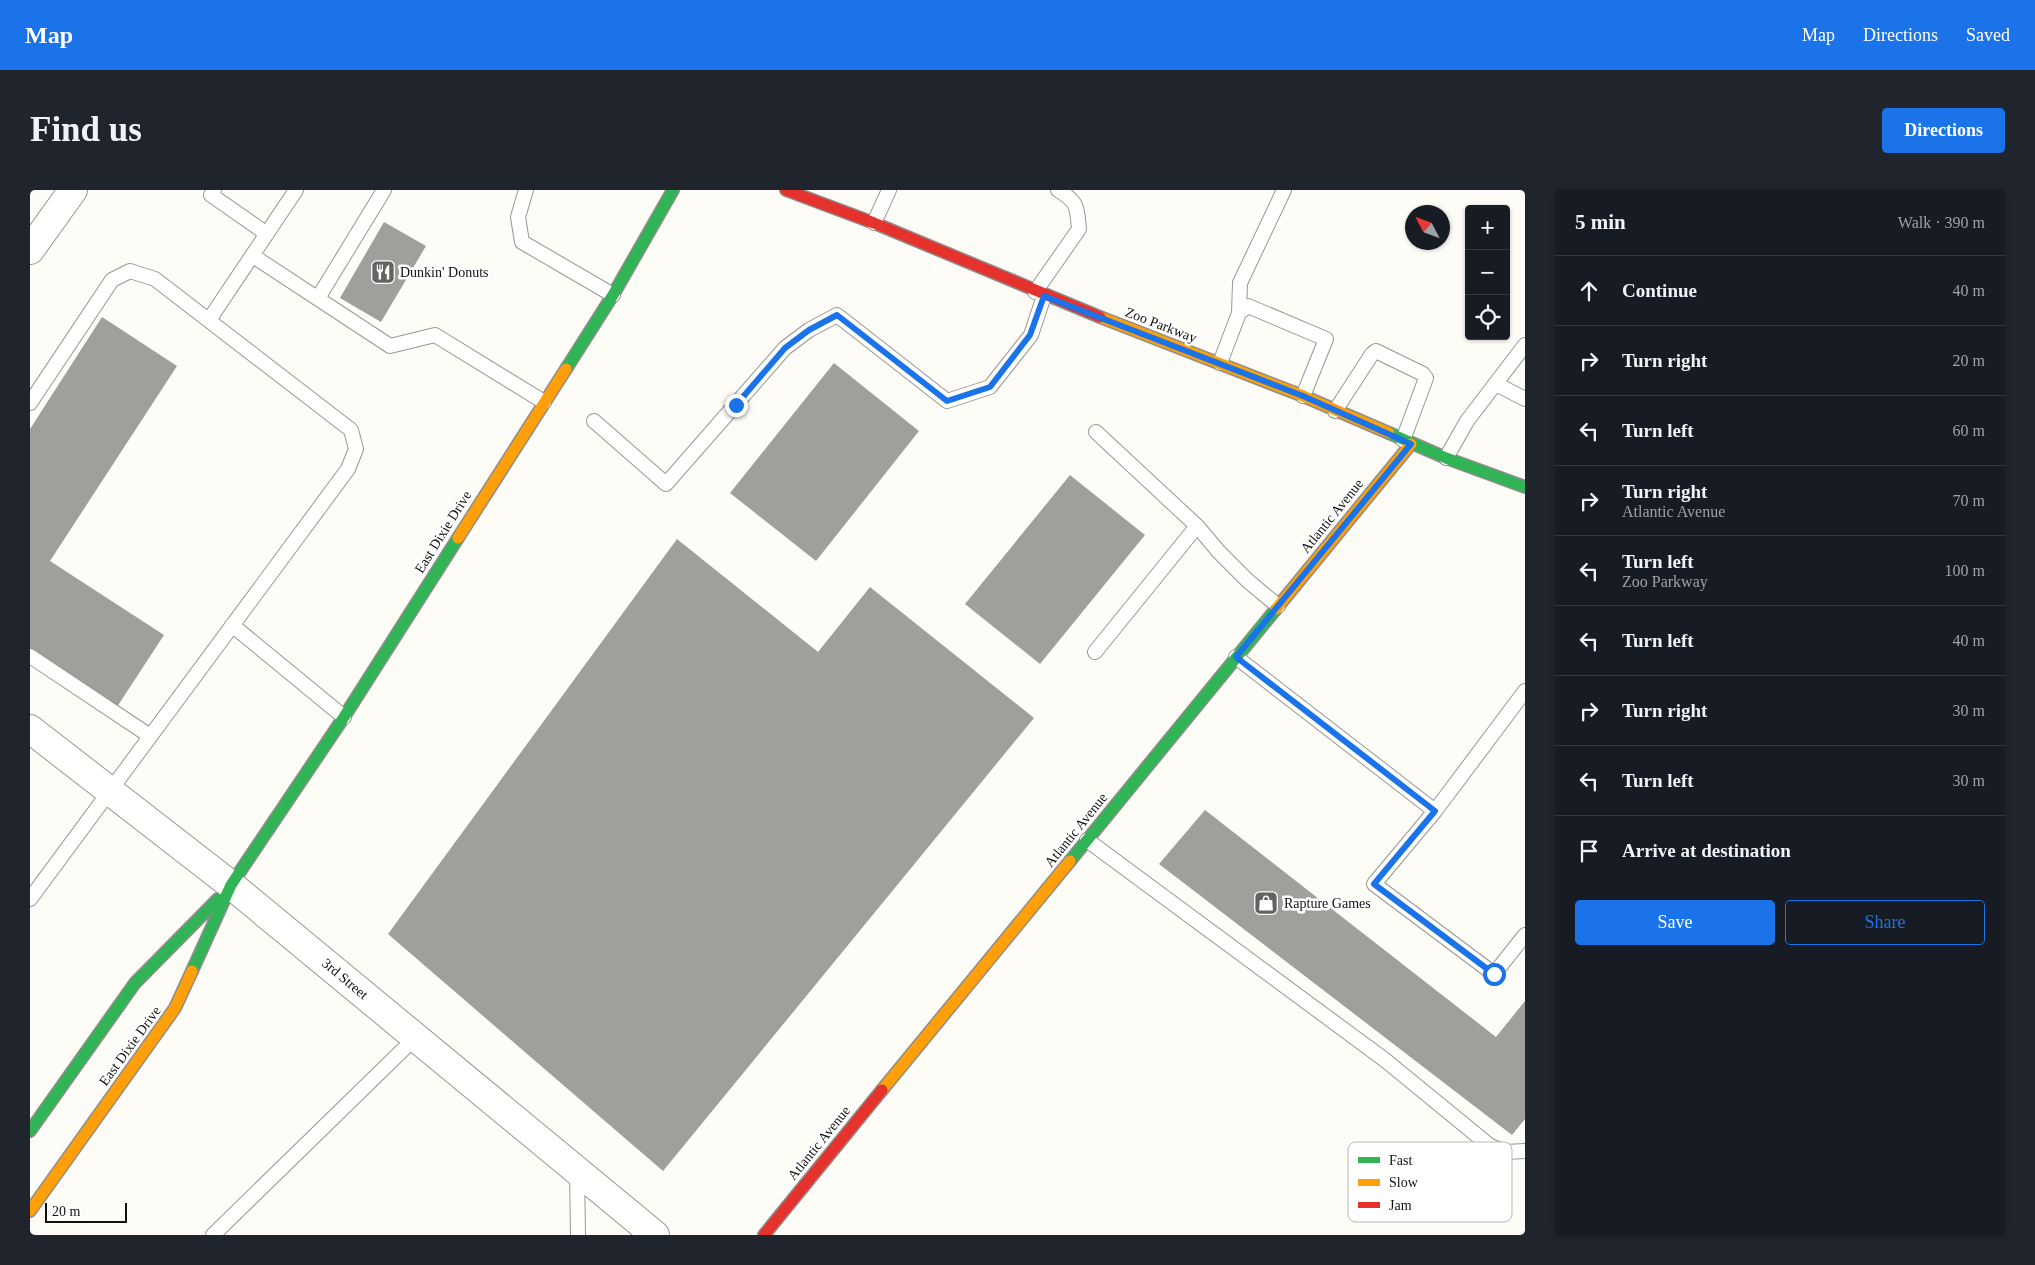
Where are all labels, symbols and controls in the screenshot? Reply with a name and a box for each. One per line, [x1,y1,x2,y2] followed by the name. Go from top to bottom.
[25,22,73,48] text: Map
[1802,25,1835,45] text: Map
[1863,25,1938,45] text: Directions
[1966,25,2010,45] text: Saved
[1882,108,2005,153] button: Directions
[30,110,142,149] text: Find us
[1405,205,1450,250] north arrow
[1465,205,1510,340] map controls
[1465,205,1510,250] button: +
[1575,210,1626,234] text: 5 min
[1898,214,1985,231] text: Walk · 390 m
[1465,250,1510,295] button: −
[370,259,396,285] restaurant icon: Dunkin' Donuts
[400,265,488,280] place label: Dunkin' Donuts
[1575,277,1603,305] icon: ahead
[1622,280,1697,301] text: Continue
[1953,282,1985,299] text: 40 m
[1465,295,1510,340] button: locate
[1123,305,1199,345] street label: Zoo Parkway
[1575,347,1603,375] icon: right
[1622,350,1707,371] text: Turn right
[1953,352,1985,369] text: 20 m
[725,394,748,417] route end
[1575,417,1603,445] icon: left
[1622,420,1694,441] text: Turn left
[1953,422,1985,439] text: 60 m
[1298,476,1366,556] street label: Atlantic Avenue
[1622,481,1707,502] text: Turn right
[1575,487,1603,515] icon: right
[412,488,474,576] street label: East Dixie Drive
[1953,492,1985,509] text: 70 m
[1622,503,1725,520] text: Atlantic Avenue
[1622,551,1694,572] text: Turn left
[1575,557,1603,585] icon: left
[1945,562,1985,579] text: 100 m
[1622,573,1708,590] text: Zoo Parkway
[1575,627,1603,655] icon: left
[1622,630,1694,651] text: Turn left
[1953,632,1985,649] text: 40 m
[1575,697,1603,725] icon: right
[1622,700,1707,721] text: Turn right
[1953,702,1985,719] text: 30 m
[1575,767,1603,795] icon: left
[1622,770,1694,791] text: Turn left
[1953,772,1985,789] text: 30 m
[1042,790,1110,870] street label: Atlantic Avenue
[1575,837,1603,865] icon: arrive
[1622,840,1791,861] text: Arrive at destination
[1253,890,1279,916] shop icon: Rapture Games
[1284,896,1371,911] place label: Rapture Games
[1575,900,1775,945] button: Save
[1785,900,1985,945] button: Share
[319,956,371,1002] street label: 3rd Street
[1483,963,1506,986] route start
[96,1004,164,1088] street label: East Dixie Drive
[785,1103,853,1183] street label: Atlantic Avenue
[1348,1142,1512,1222] legend
[1389,1153,1412,1168] text: Fast
[1389,1175,1419,1190] text: Slow
[1389,1198,1412,1213] text: Jam
[45,1200,128,1223] scale bar
[52,1204,80,1219] text: 20 m

